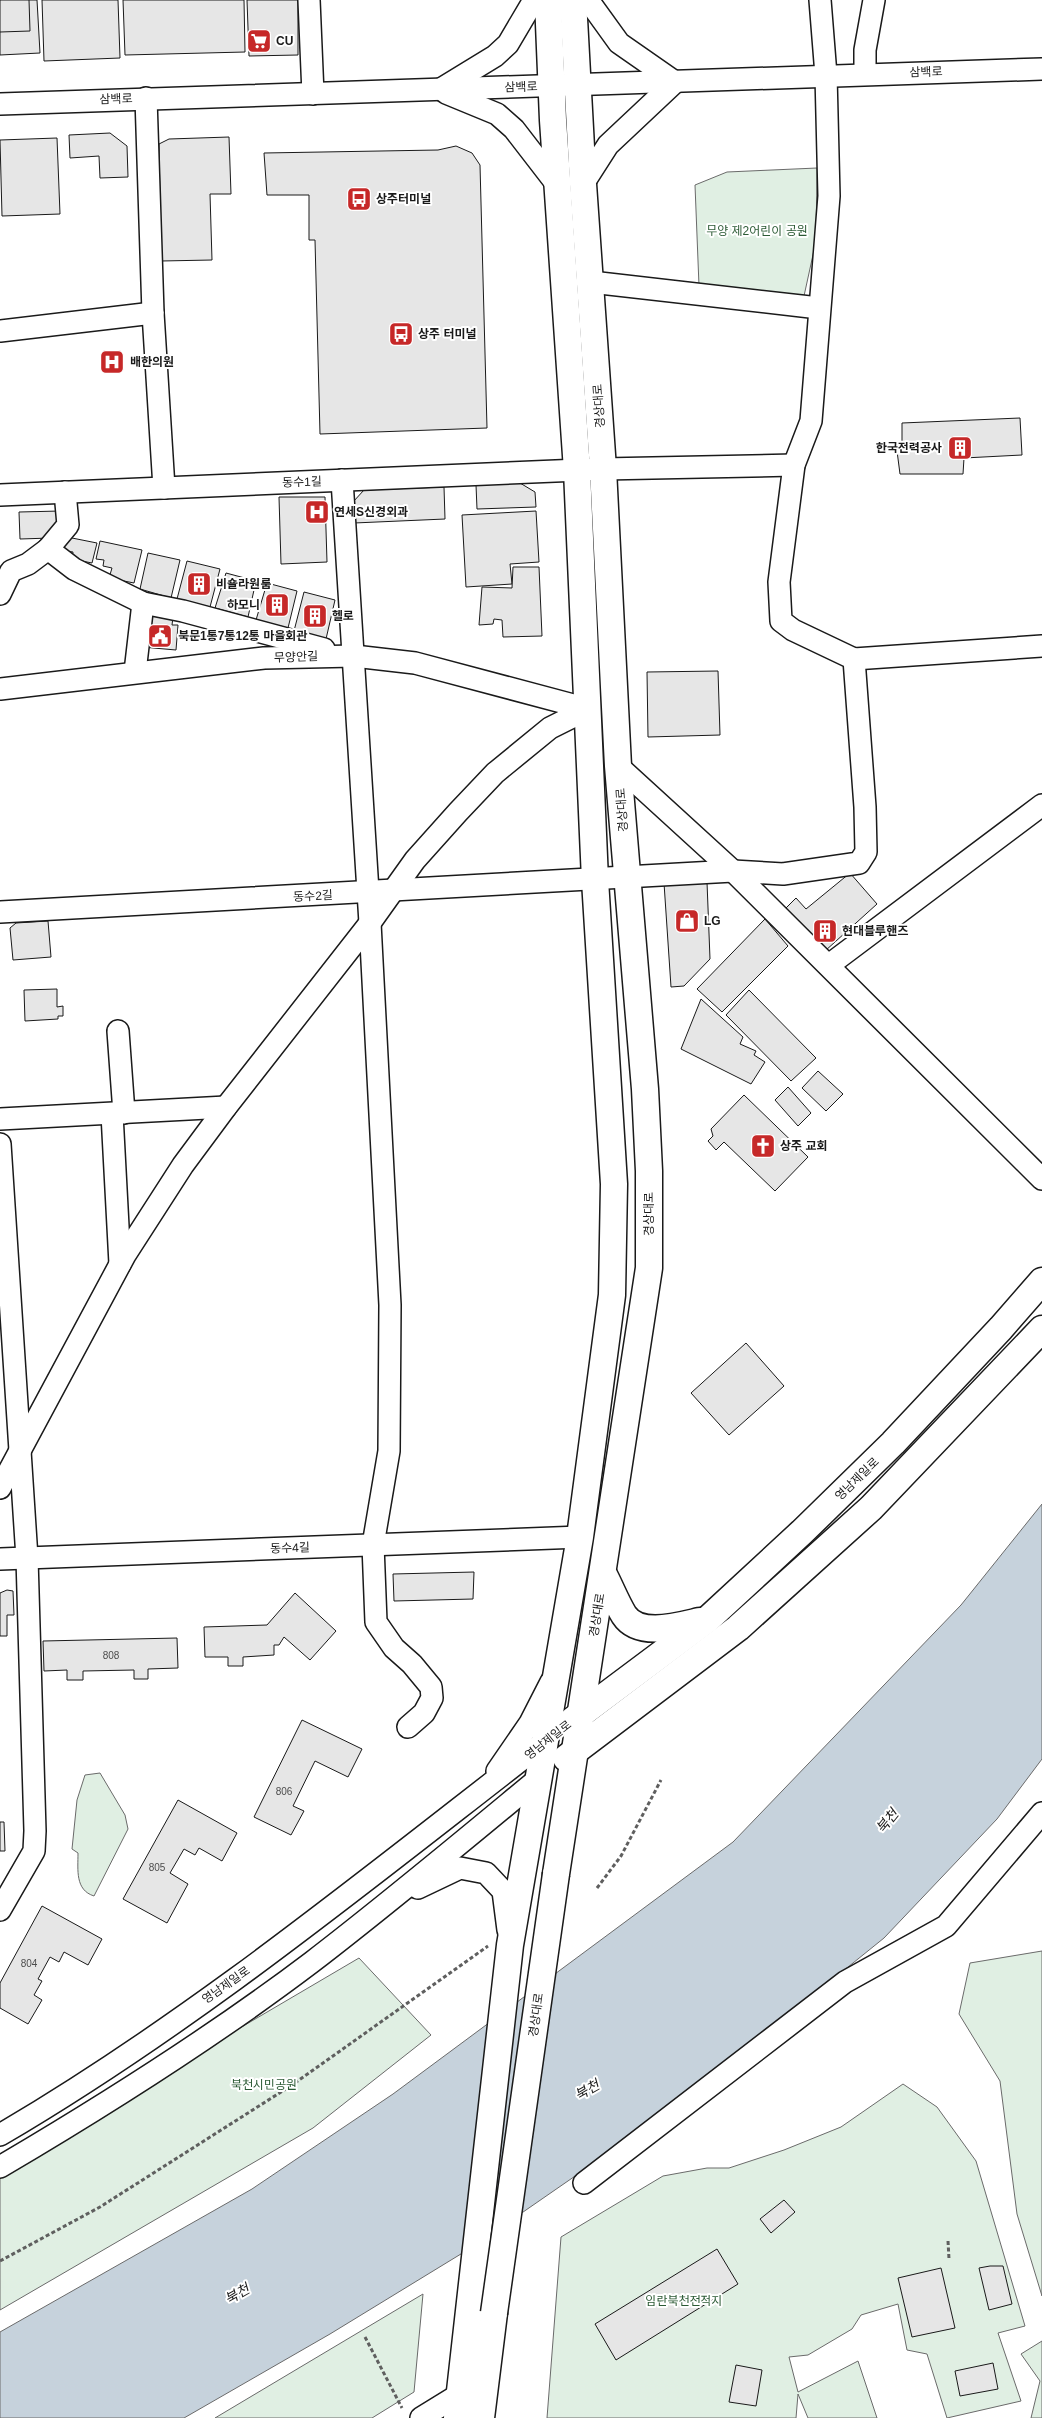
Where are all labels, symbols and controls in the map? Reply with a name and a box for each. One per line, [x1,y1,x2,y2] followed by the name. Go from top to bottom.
[246,28,272,54] supermarket icon: CU
[276,34,293,48] place label: CU
[909,64,943,80] street label: 삼백로
[504,79,538,95] street label: 삼백로
[99,91,133,107] street label: 삼백로
[346,186,372,212] bus stop icon: 상주터미널
[376,192,431,206] place label: 상주터미널
[706,224,808,238] park label: 무양 제2어린이 공원
[388,321,414,347] bus stop icon: 상주 터미널
[418,327,477,341] place label: 상주 터미널
[99,349,125,375] hospital icon: 배한의원
[130,355,174,369] place label: 배한의원
[590,383,608,429] street label: 경상대로
[947,435,973,461] building icon: 한국전력공사
[876,441,942,455] place label: 한국전력공사
[282,474,322,490] street label: 동수1길
[304,499,330,525] hospital icon: 연세S신경외과
[334,505,408,519] place label: 연세S신경외과
[186,571,212,597] building icon: 비숄라원룸
[216,577,271,591] place label: 비숄라원룸
[264,592,290,618] building icon: 하모니
[227,598,260,612] place label: 하모니
[302,603,328,629] building icon: 헬로
[332,609,354,623] place label: 헬로
[147,623,173,649] public building icon: 북문1통7통12통 마을회관
[178,629,307,643] place label: 북문1통7통12통 마을회관
[274,649,318,665] street label: 무양안길
[613,787,631,833] street label: 경상대로
[293,888,333,904] street label: 동수2길
[674,908,700,934] shop icon: LG
[704,914,721,928] place label: LG
[812,918,838,944] building icon: 현대블루핸즈
[842,924,908,938] place label: 현대블루핸즈
[750,1133,776,1159] church icon: 상주 교회
[780,1139,828,1153] place label: 상주 교회
[642,1192,656,1236] street label: 경상대로
[832,1455,882,1503] street label: 영남제일로
[270,1540,310,1556] street label: 동수4길
[587,1592,607,1638] street label: 경상대로
[103,1650,120,1661] house number: 808
[522,1717,574,1763] street label: 영남제일로
[276,1786,293,1797] house number: 806
[873,1805,902,1836] water label: 북천
[149,1862,166,1873] house number: 805
[21,1958,38,1969] house number: 804
[199,1963,253,2007] street label: 영남제일로
[526,1992,546,2038] street label: 경상대로
[572,2076,603,2103] water label: 북천
[231,2078,297,2092] park label: 북천시민공원
[222,2280,253,2307] water label: 북천
[645,2294,723,2308] park label: 임란북천전적지

